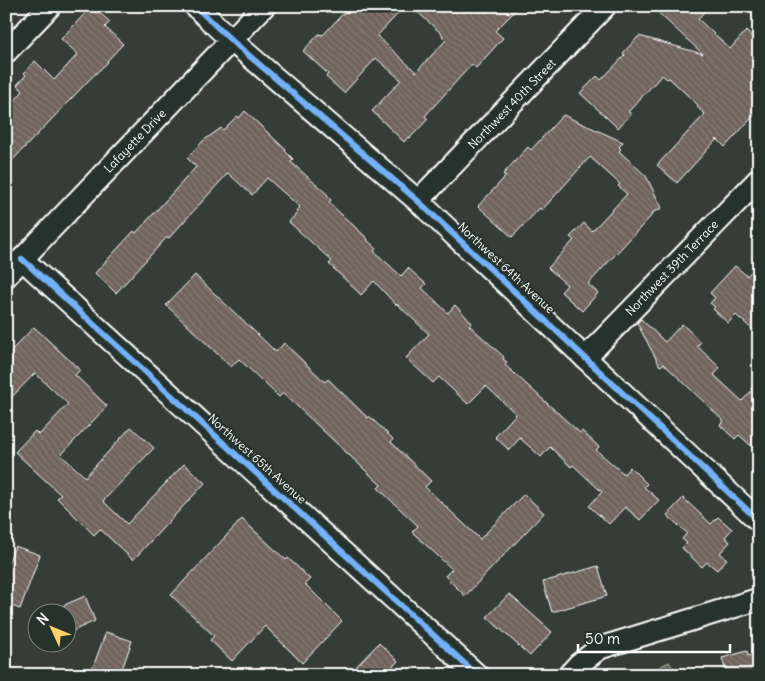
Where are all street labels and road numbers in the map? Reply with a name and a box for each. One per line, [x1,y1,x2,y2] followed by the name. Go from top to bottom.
[465,55,559,152] street label: Northwest 40th Street
[100,106,169,176] street label: Lafayette Drive
[622,217,721,319] street label: Northwest 39th Terrace
[455,219,558,316] street label: Northwest 64th Avenue
[205,411,309,507] street label: Northwest 65th Avenue

